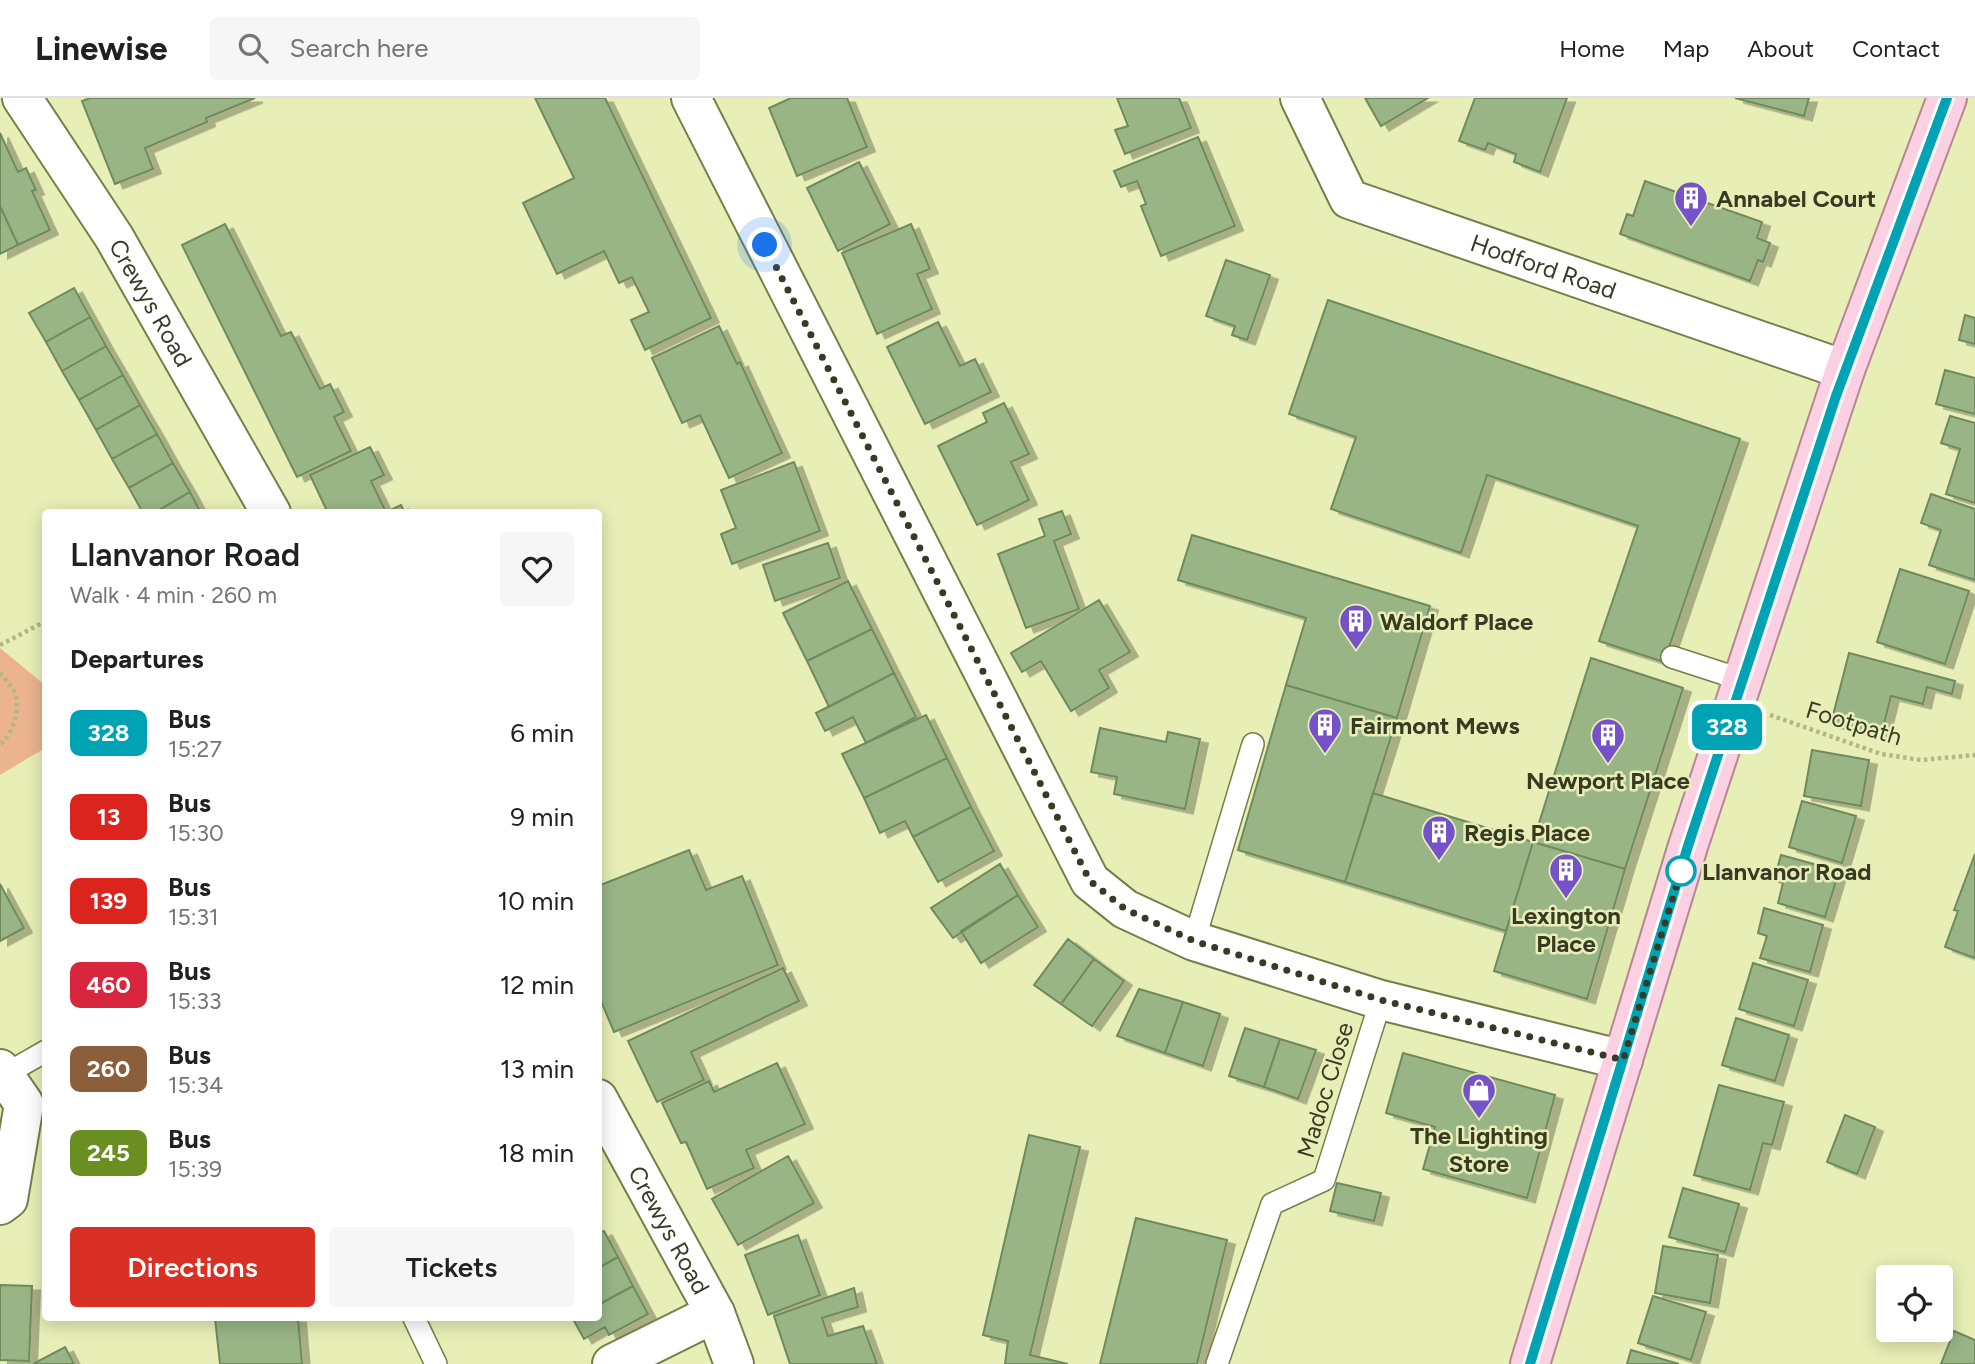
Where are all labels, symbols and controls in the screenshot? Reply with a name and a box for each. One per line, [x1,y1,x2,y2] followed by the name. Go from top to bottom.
[210,17,700,80] search box
[35,29,168,68] text: Linewise
[234,29,272,67] icon: search
[290,32,428,64] text: Search here
[1559,34,1625,63] text: Home
[1663,34,1709,63] text: Map
[1747,34,1814,63] text: About
[1852,34,1940,63] text: Contact
[1672,179,1710,228] building icon: Annabel Court
[1716,184,1876,213] place label: Annabel Court
[747,227,782,262] your location
[1467,228,1620,305] street label: Hodford Road
[104,234,199,371] street label: Crewys Road
[500,532,574,606] button: heart
[70,535,300,574] text: Llanvanor Road
[70,581,277,609] text: Walk · 4 min · 260 m
[1337,602,1375,651] building icon: Waldorf Place
[1380,607,1533,636] place label: Waldorf Place
[70,643,204,675] text: Departures
[1803,695,1905,751] street label: Footpath
[168,703,211,735] text: Bus
[1687,704,1767,750] line badge: 328
[1306,706,1344,755] building icon: Fairmont Mews
[1350,711,1520,740] place label: Fairmont Mews
[1706,712,1748,741] text: 328
[1589,716,1627,765] building icon: Newport Place
[510,717,574,749] text: 6 min
[88,718,129,747] text: 328
[168,735,222,763] text: 15:27
[1526,766,1690,795] place label: Newport Place
[168,787,211,819] text: Bus
[510,801,574,833] text: 9 min
[97,802,120,831] text: 13
[1420,813,1458,862] building icon: Regis Place
[1464,818,1590,847] place label: Regis Place
[168,819,224,847] text: 15:30
[1547,851,1585,900] building icon: Lexington Place
[1666,856,1696,886] marker: Llanvanor Road
[1702,857,1872,886] place label: Llanvanor Road
[168,871,211,903] text: Bus
[498,885,574,917] text: 10 min
[90,886,127,915] text: 139
[1511,901,1621,958] place label: Lexington Place
[168,903,219,931] text: 15:31
[168,955,211,987] text: Bus
[500,969,574,1001] text: 12 min
[86,970,131,999] text: 460
[168,987,222,1015] text: 15:33
[1291,1019,1359,1161] street label: Madoc Close
[168,1039,211,1071] text: Bus
[500,1053,574,1085] text: 13 min
[87,1054,130,1083] text: 260
[168,1071,223,1099] text: 15:34
[1460,1071,1498,1120] shop icon: The Lighting Store
[1410,1121,1548,1178] place label: The Lighting Store
[168,1123,211,1155] text: Bus
[498,1137,574,1169] text: 18 min
[87,1138,130,1167] text: 245
[168,1155,222,1183] text: 15:39
[623,1160,716,1299] street label: Crewys Road
[70,1227,315,1307] button: Directions
[329,1227,574,1307] button: Tickets
[1876,1265,1953,1342] map controls
[1876,1265,1953,1342] button: locate

